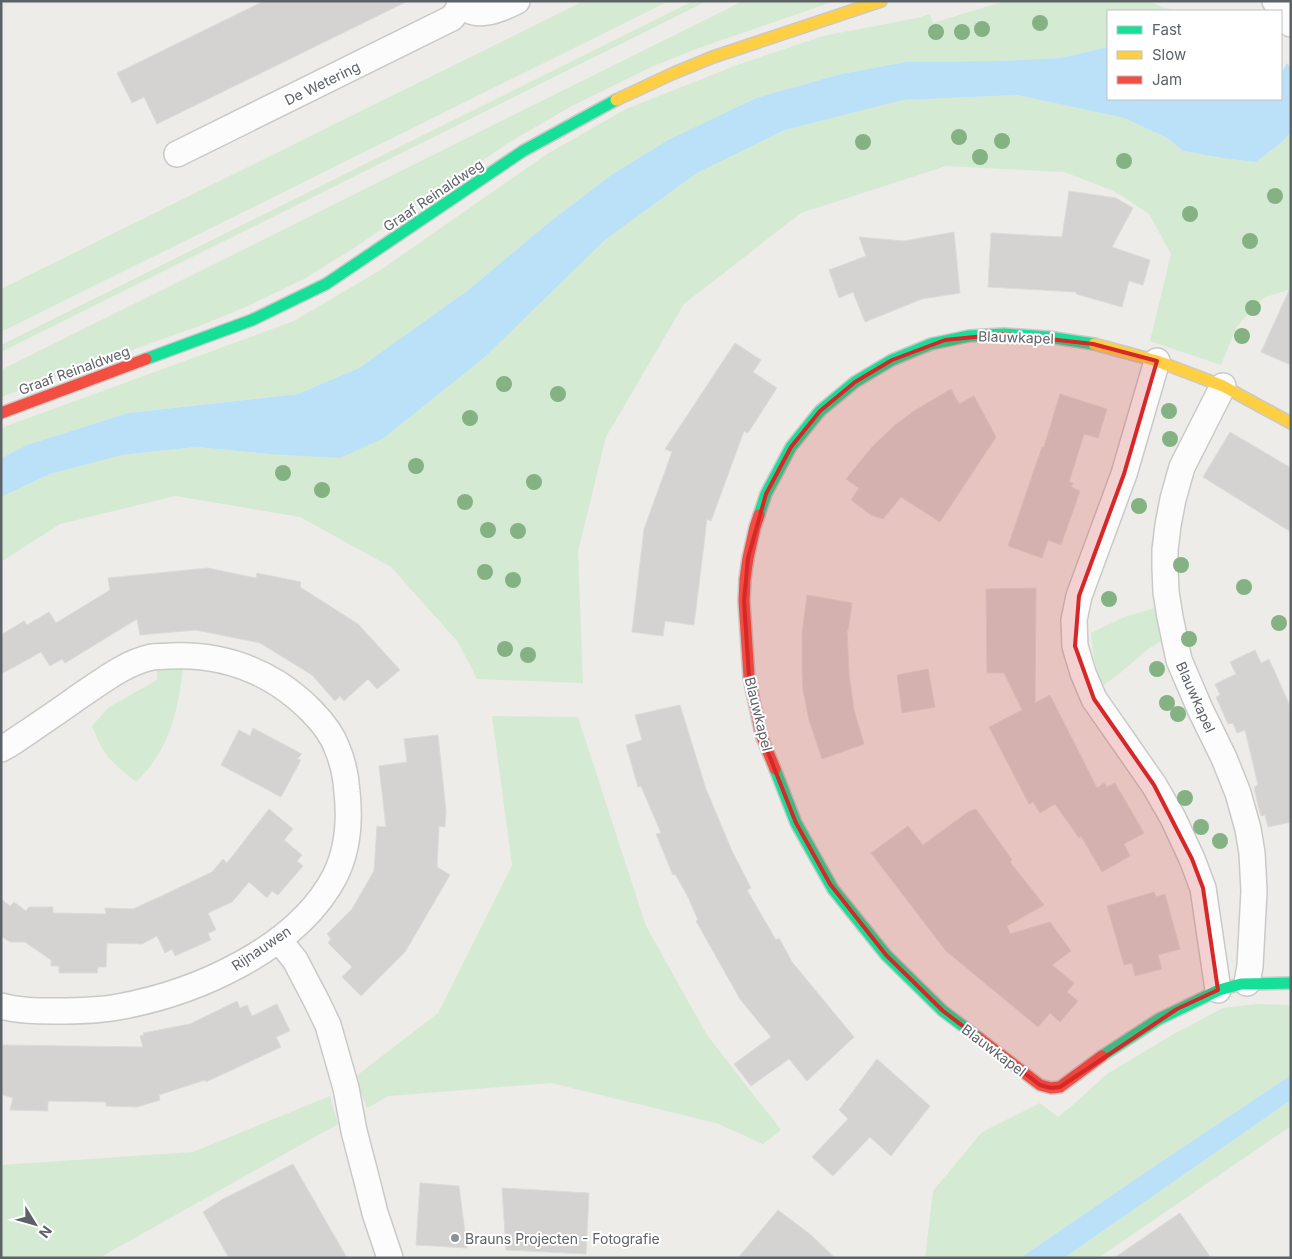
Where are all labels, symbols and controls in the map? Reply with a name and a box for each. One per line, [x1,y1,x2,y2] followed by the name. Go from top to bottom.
[1107,10,1282,100] legend
[1152,20,1182,39] text: Fast
[1152,45,1186,64] text: Slow
[282,57,362,109] street label: De Wetering
[1152,70,1182,89] text: Jam
[380,155,486,235] street label: Graaf Reinaldweg
[978,327,1054,347] street label: Blauwkapel
[16,342,132,398] street label: Graaf Reinaldweg
[1173,659,1219,735] street label: Blauwkapel
[742,675,776,753] street label: Blauwkapel
[228,922,294,974] street label: Rijnauwen
[959,1020,1029,1080] street label: Blauwkapel
[10,1199,60,1249] north arrow
[36,1223,56,1242] text: N
[465,1230,660,1247] place label: Brauns Projecten - Fotografie
[449,1232,461,1244] marker: Brauns Projecten - Fotografie

